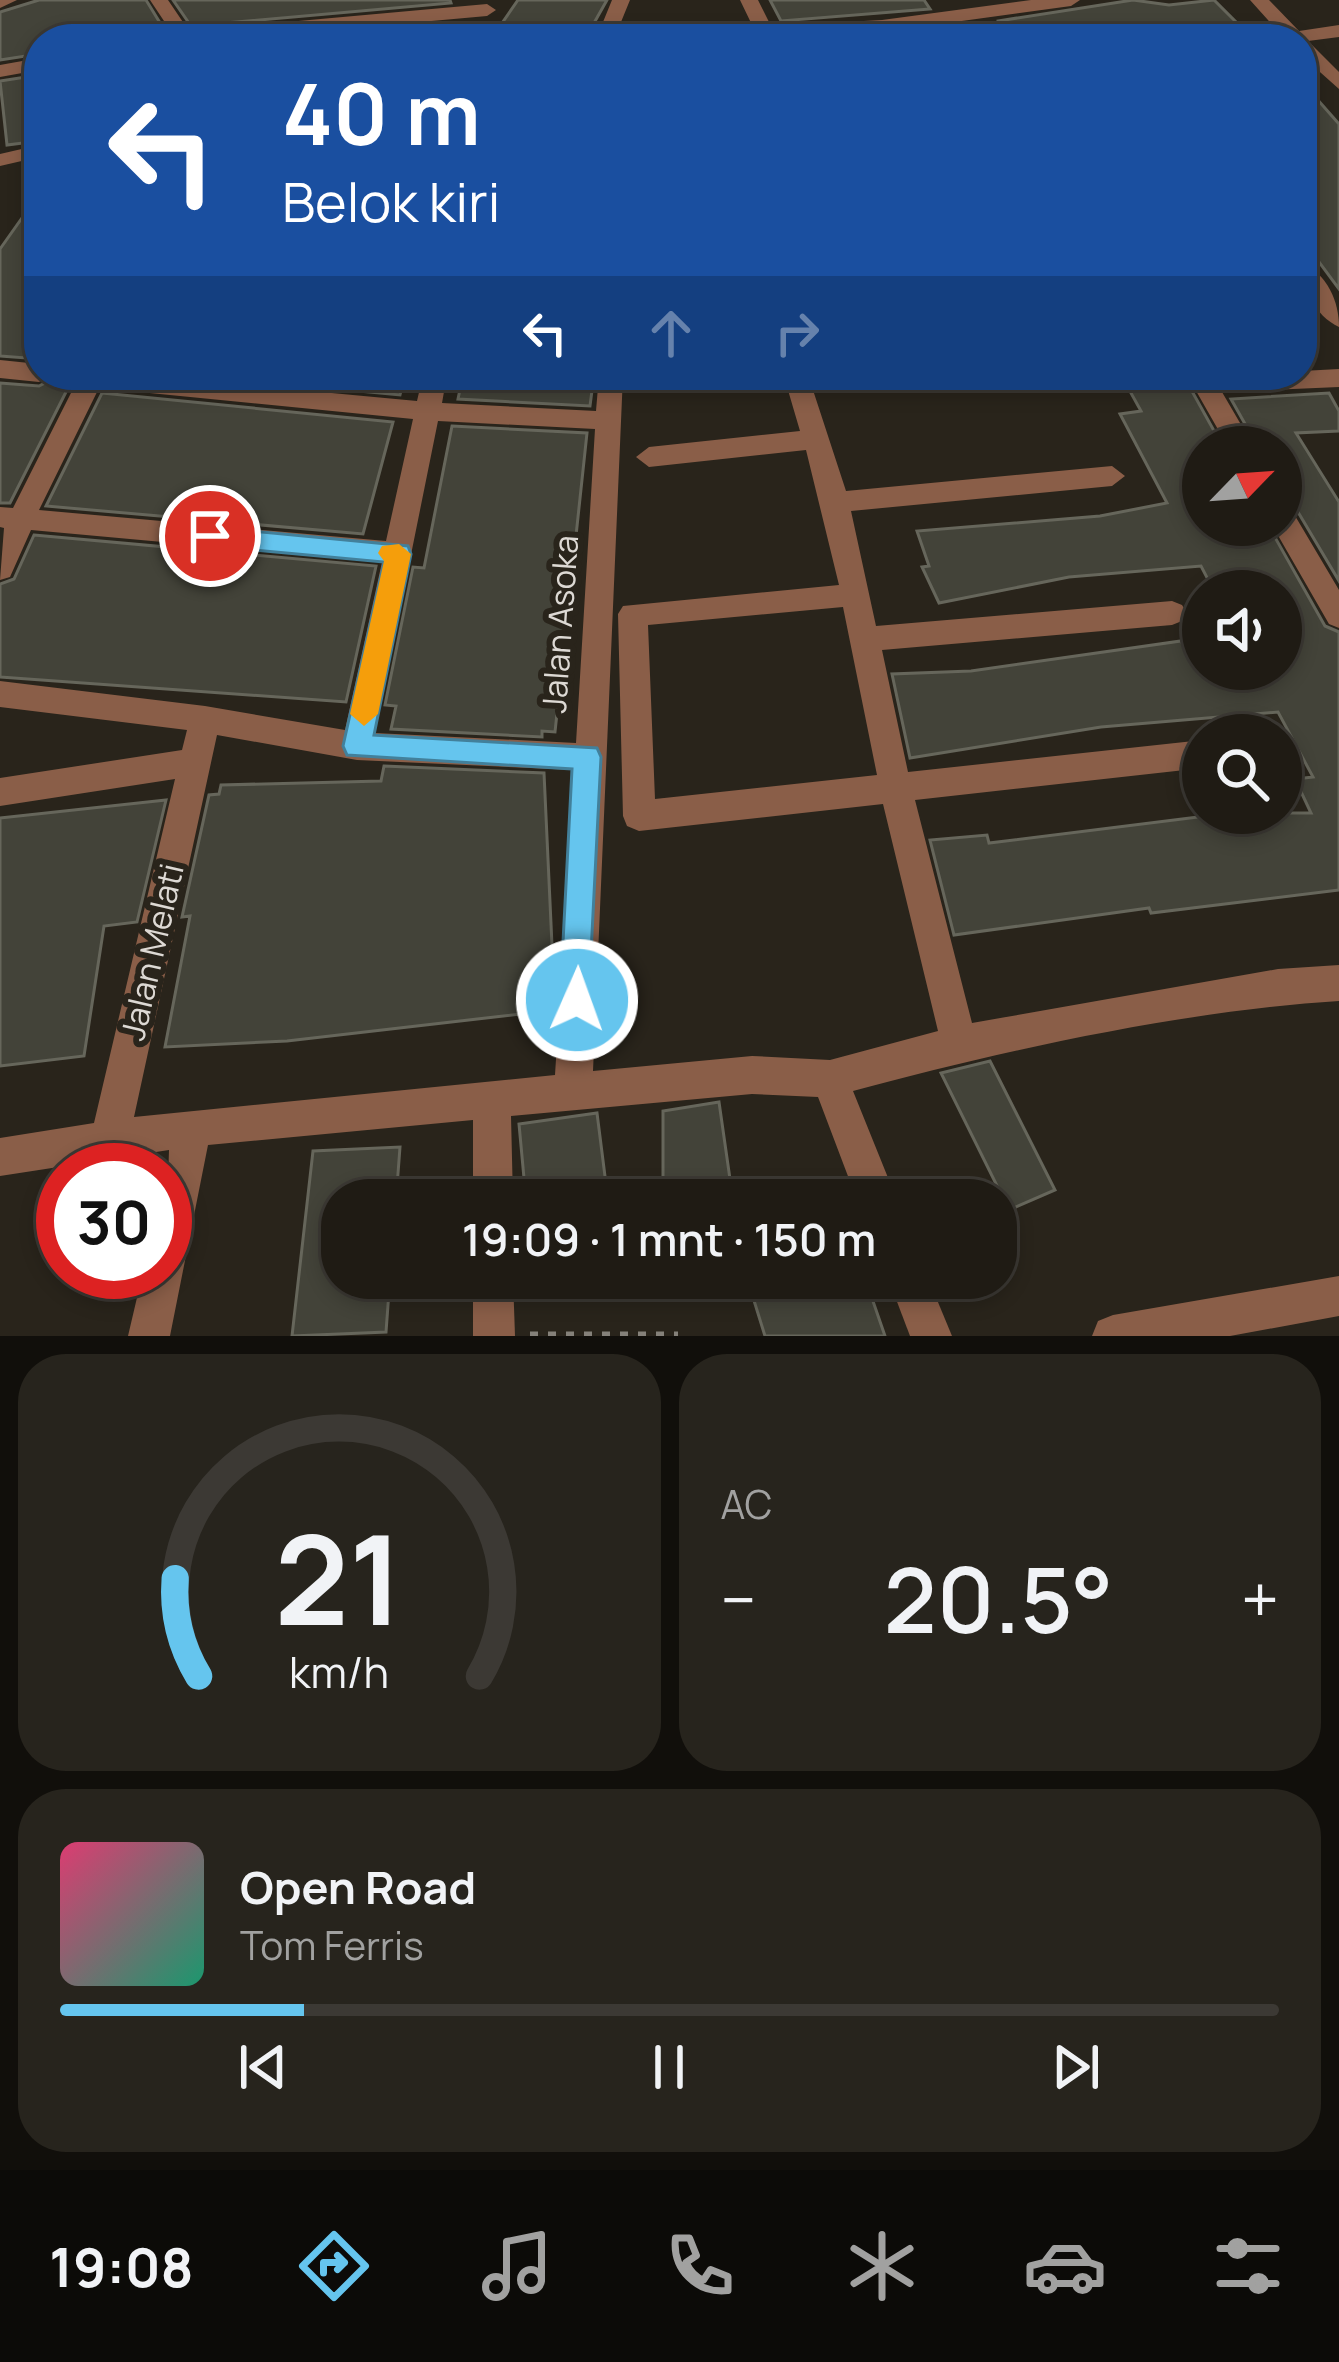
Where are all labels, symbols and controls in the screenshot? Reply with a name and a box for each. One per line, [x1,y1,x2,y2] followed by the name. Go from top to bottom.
[282,55,481,170] text: 40 m
[84,72,240,228] icon: left
[282,164,500,238] text: Belok kiri
[512,300,578,366] icon: left
[638,300,704,366] icon: ahead
[764,300,830,366] icon: right
[1182,426,1302,546] north arrow
[1182,426,1302,834] map controls
[159,485,261,587] pin
[177,503,243,569] icon: arrive
[531,533,588,714] street label: Jalan Asoka
[1182,570,1302,690] button: sound
[1182,714,1302,834] button: search
[109,859,194,1045] street label: Jalan Melati
[514,937,640,1063] position arrow
[36,1143,192,1299] speed limit sign: 30
[462,1208,876,1270] text: 19:09 · 1 mnt · 150 m
[721,1477,772,1531] text: AC
[275,1492,404,1662] text: 21
[884,1537,1113,1660] text: 20.5°
[721,1554,756,1644] text: −
[1241,1554,1279,1644] text: +
[289,1641,389,1700] text: km/h
[240,1856,476,1918] text: Open Road
[240,1918,424,1972] text: Tom Ferris
[230,2034,296,2100] icon: previous
[636,2034,702,2100] icon: pause
[1043,2034,1109,2100] icon: next
[292,2224,376,2308] icon: directions
[475,2224,559,2308] icon: music
[658,2224,742,2308] icon: phone
[840,2224,924,2308] icon: climate
[1023,2224,1107,2308] icon: car
[1206,2224,1290,2308] icon: filters
[49,2229,194,2303] text: 19:08

